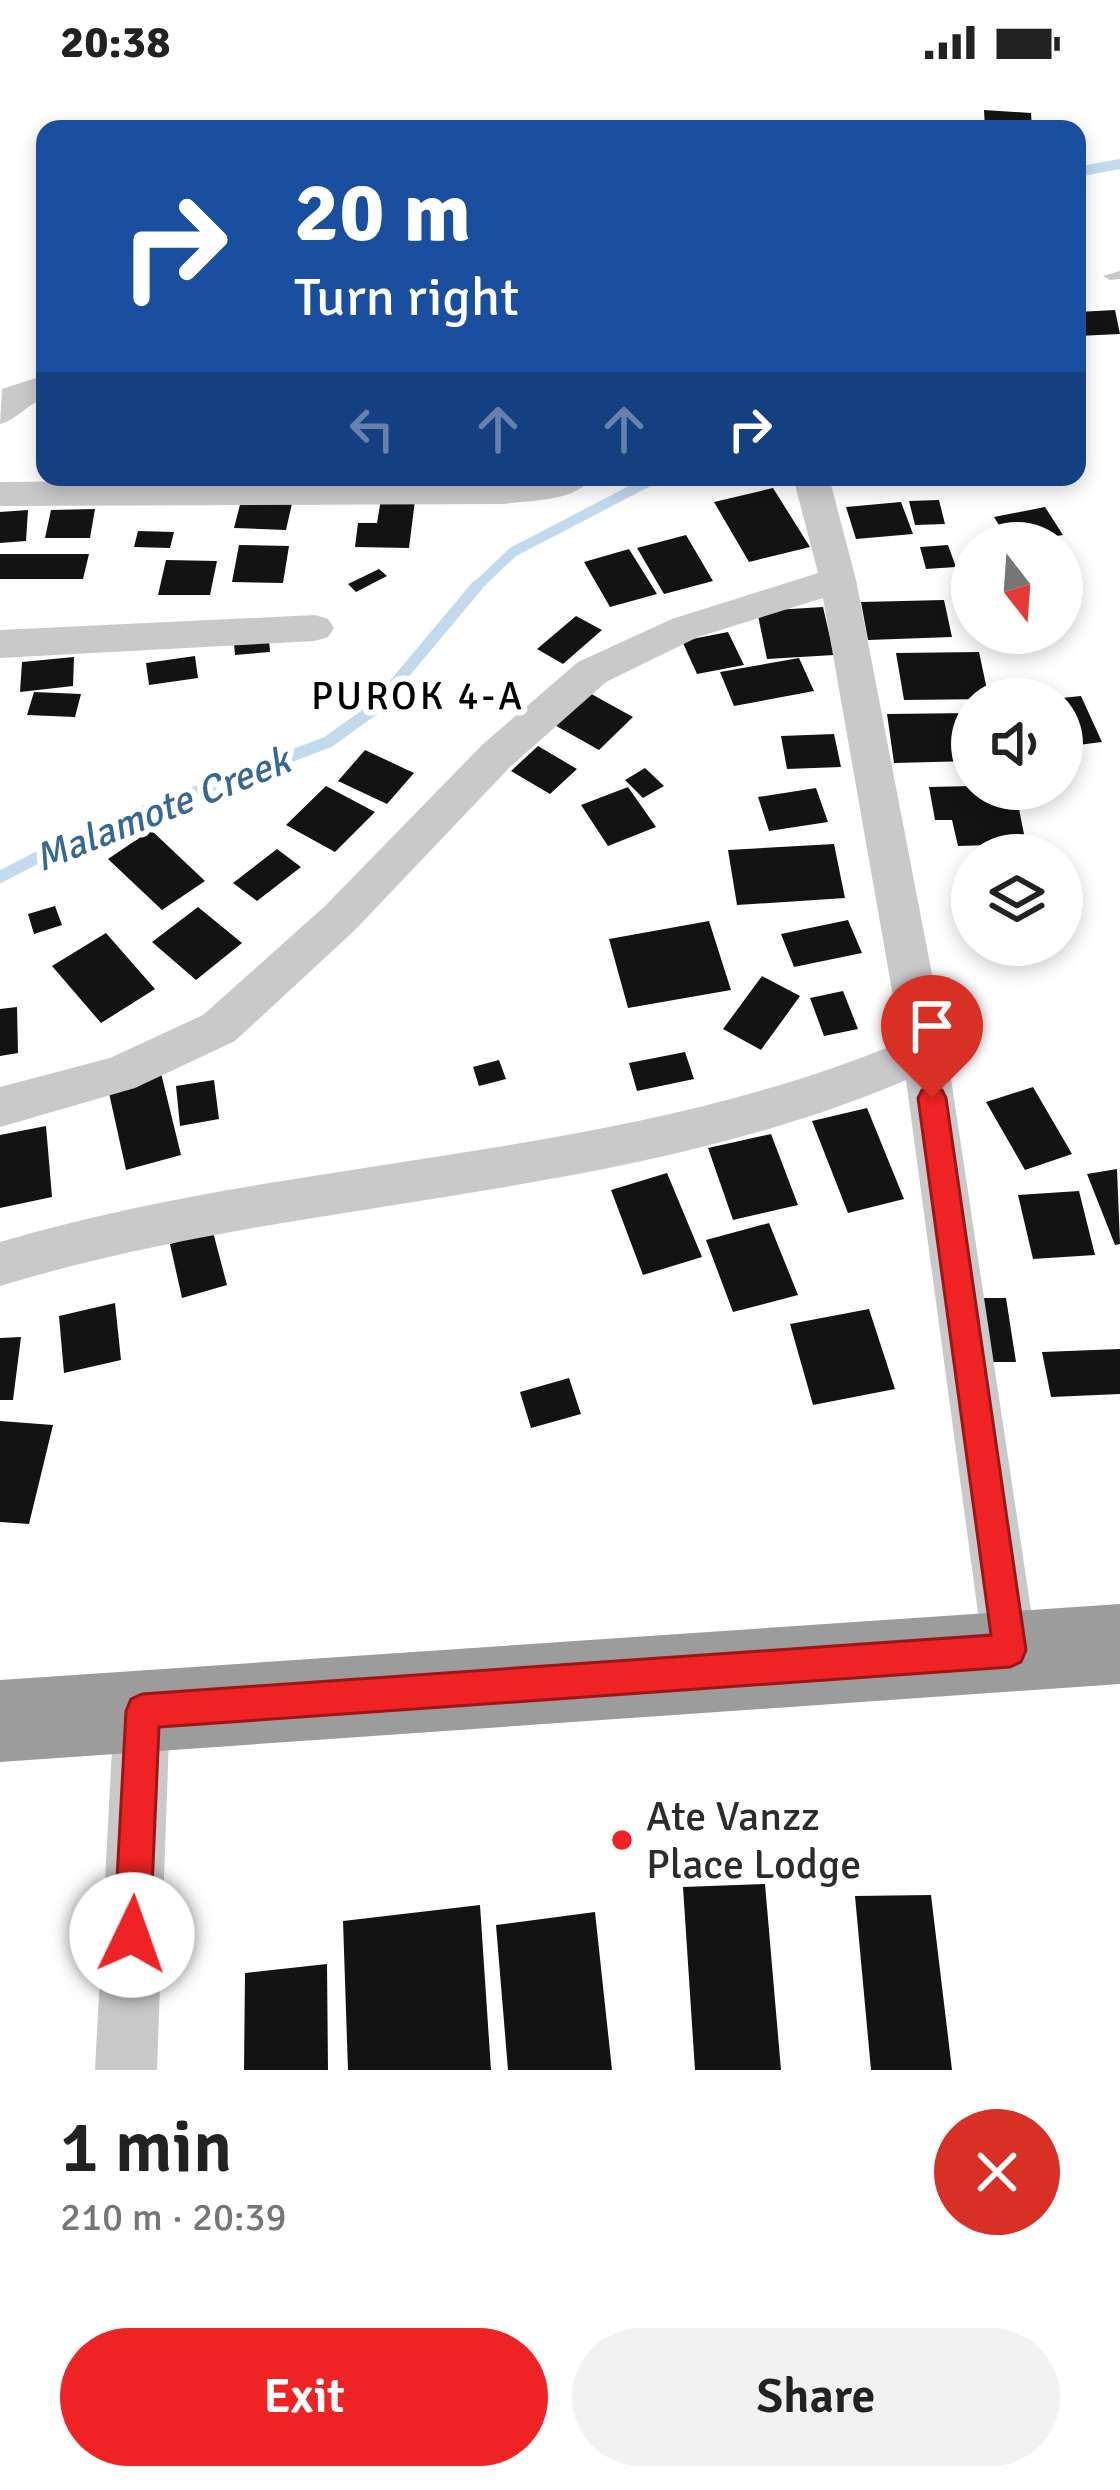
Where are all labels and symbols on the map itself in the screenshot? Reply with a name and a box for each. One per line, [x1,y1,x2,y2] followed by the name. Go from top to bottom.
[951,522,1083,654] north arrow
[311,672,525,720] district label: PUROK 4-A
[27,735,300,882] water label: Malamote Creek
[881,975,983,1098] pin
[646,1791,861,1890] place label: Ate Vanzz Place Lodge
[609,1827,635,1853] marker: Ate Vanzz Place Lodge
[69,1872,195,1998] position arrow

